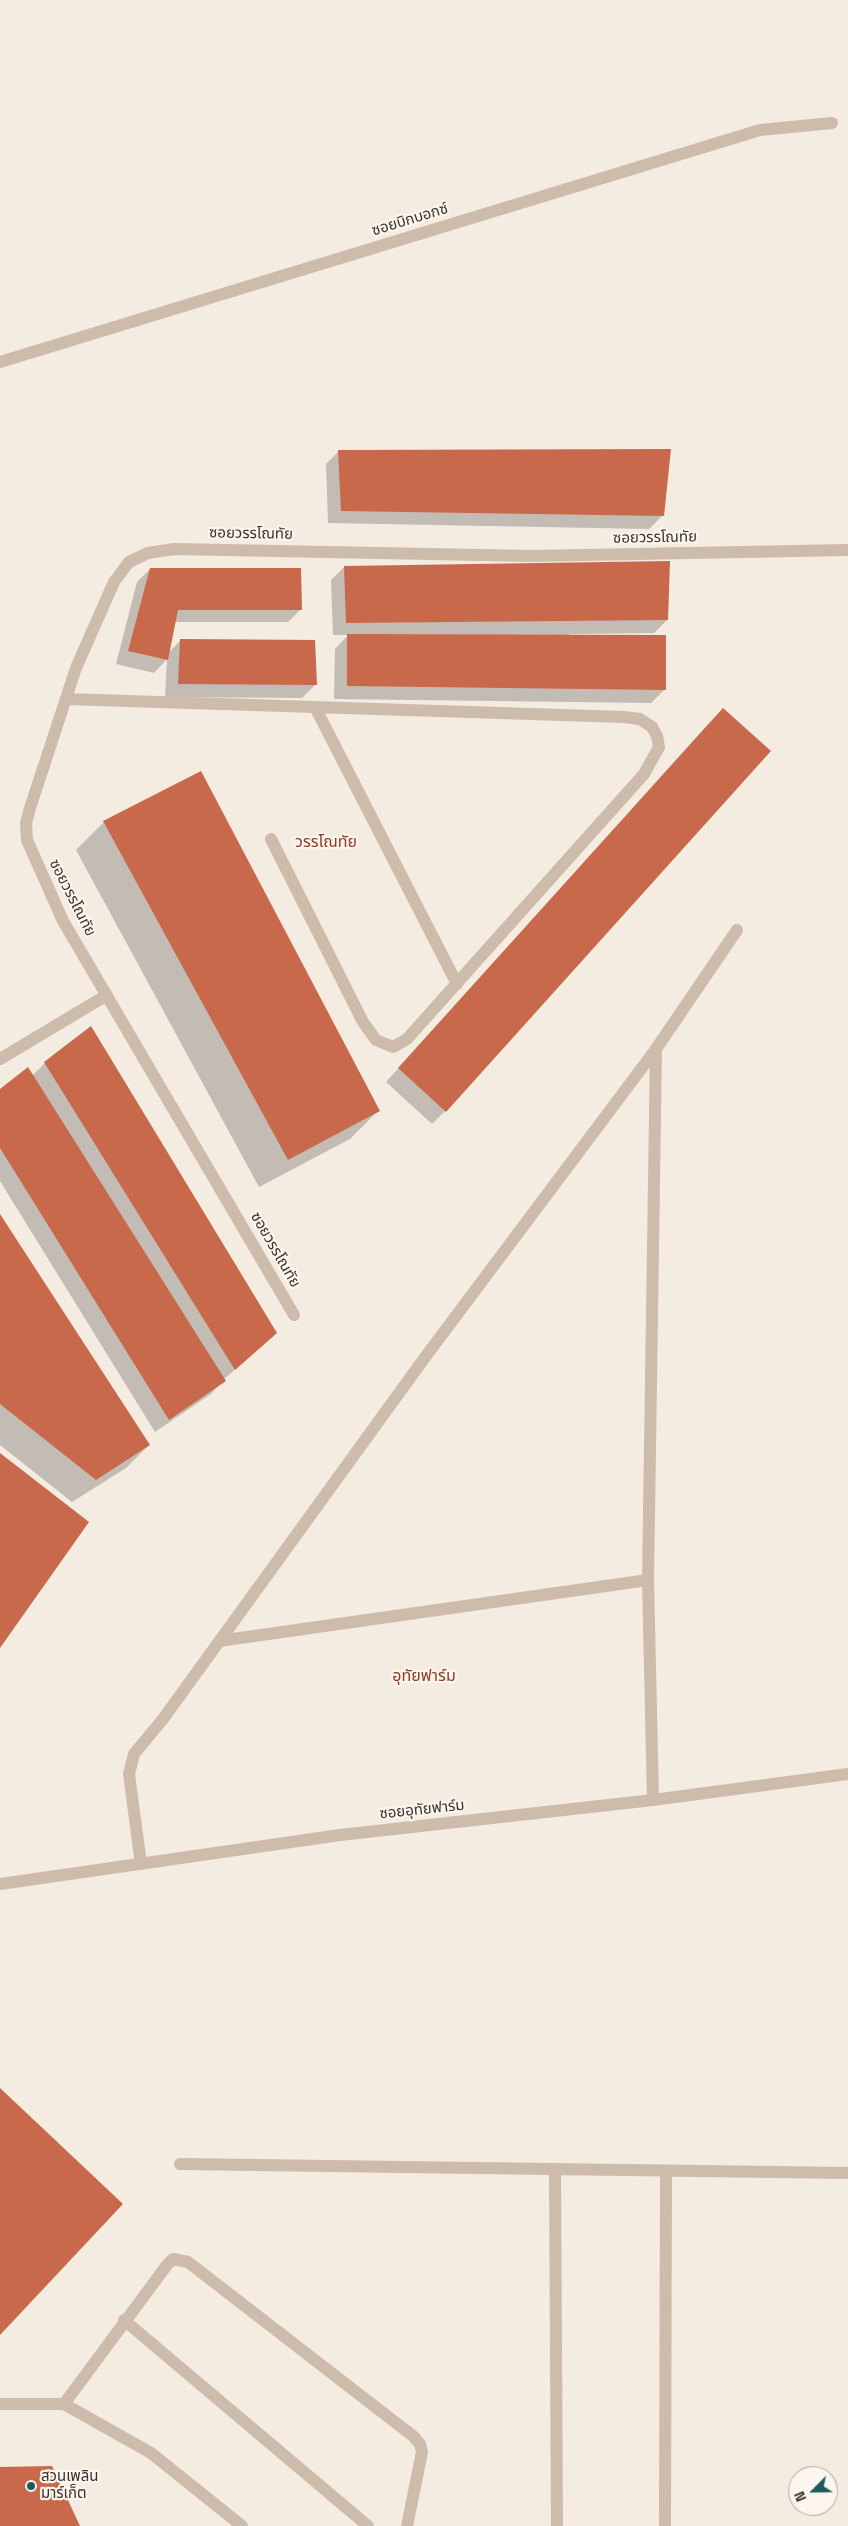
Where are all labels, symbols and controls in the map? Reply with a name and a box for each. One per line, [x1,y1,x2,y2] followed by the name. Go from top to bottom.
[370,200,450,240] street label: ซอยบิกบอกซ์
[209,524,293,544] street label: ซอยวรรโณทัย
[613,528,697,548] street label: ซอยวรรโณทัย
[295,833,357,853] district label: วรรโณทัย
[45,857,99,939] street label: ซอยวรรโณทัย
[246,1209,304,1291] street label: ซอยวรรโณทัย
[392,1667,456,1687] district label: อุทัยฟาร์ม
[379,1797,465,1823] street label: ซอยอุทัยฟาร์ม
[788,2466,838,2516] north arrow
[41,2468,98,2503] place label: สวนเพลิน มาร์เก็ต
[25,2480,37,2492] marker: สวนเพลิน มาร์เก็ต
[790,2489,810,2504] text: N

